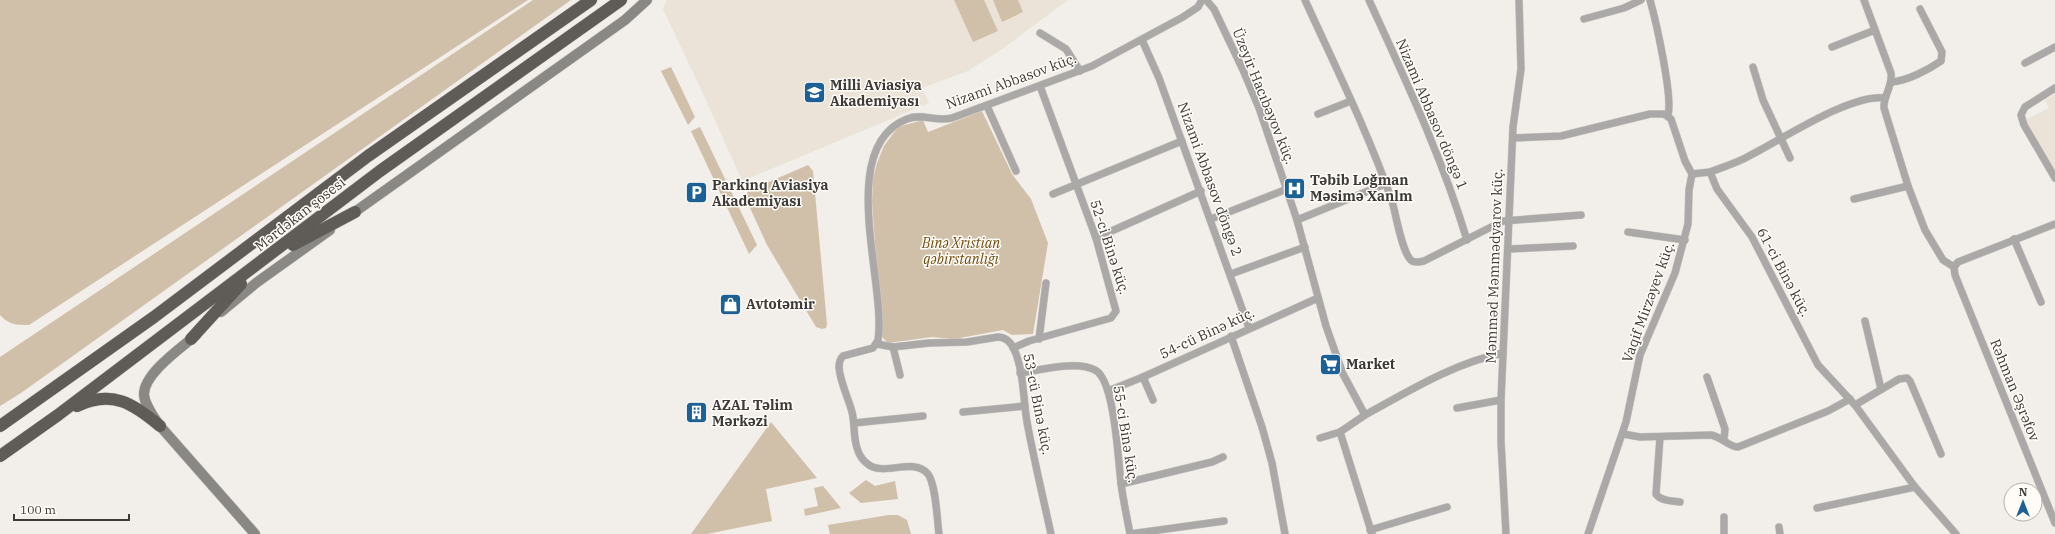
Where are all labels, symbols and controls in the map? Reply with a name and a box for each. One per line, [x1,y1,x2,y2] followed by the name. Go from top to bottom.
[1228,25,1300,167] street label: Üzeyir Hacıbəyov küç.
[1392,36,1472,192] street label: Nizami Abbasov döngə 1
[943,49,1079,113] street label: Nizami Abbasov küç.
[830,76,922,110] place label: Milli Aviasiya Akademiyası
[801,80,827,106] school or university icon: Milli Aviasiya Akademiyası
[1174,100,1246,258] street label: Nizami Abbasov döngə 2
[1482,168,1506,364] street label: Məmməd Məmmədyarov küç.
[1310,171,1413,205] place label: Təbib Loğman Məsimə Xanlm
[251,173,349,255] street label: Mərdəkan şosesi
[1282,175,1308,201] hospital icon: Təbib Loğman Məsimə Xanlm
[712,176,828,210] place label: Parkinq Aviasiya Akademiyası
[683,180,709,206] parking icon: Parkinq Aviasiya Akademiyası
[1086,197,1134,297] street label: 52-ci Binə küç.
[1753,224,1815,320] street label: 61-ci Binə küç.
[921,234,1000,268] park label: Binə Xristian qəbirstanlığı
[1618,239,1678,365] street label: Vaqif Mirzəyev küç.
[717,291,743,317] shop icon: Avtotəmir
[746,295,815,313] place label: Avtotəmir
[1157,303,1257,363] street label: 54-cü Binə küç.
[1986,336,2044,444] street label: Rəhman Əşrəfov
[1317,351,1343,377] supermarket icon: Market
[1019,352,1057,456] street label: 53-cü Binə küç.
[1346,355,1395,373] place label: Market
[1109,384,1143,484] street label: 55-ci Binə küç.
[712,396,793,430] place label: AZAL Təlim Mərkəzi
[684,400,710,426] building icon: AZAL Təlim Mərkəzi
[2003,482,2043,522] north arrow
[2019,485,2028,499] text: N
[14,496,129,522] scale bar
[20,502,56,517] text: 100 m

